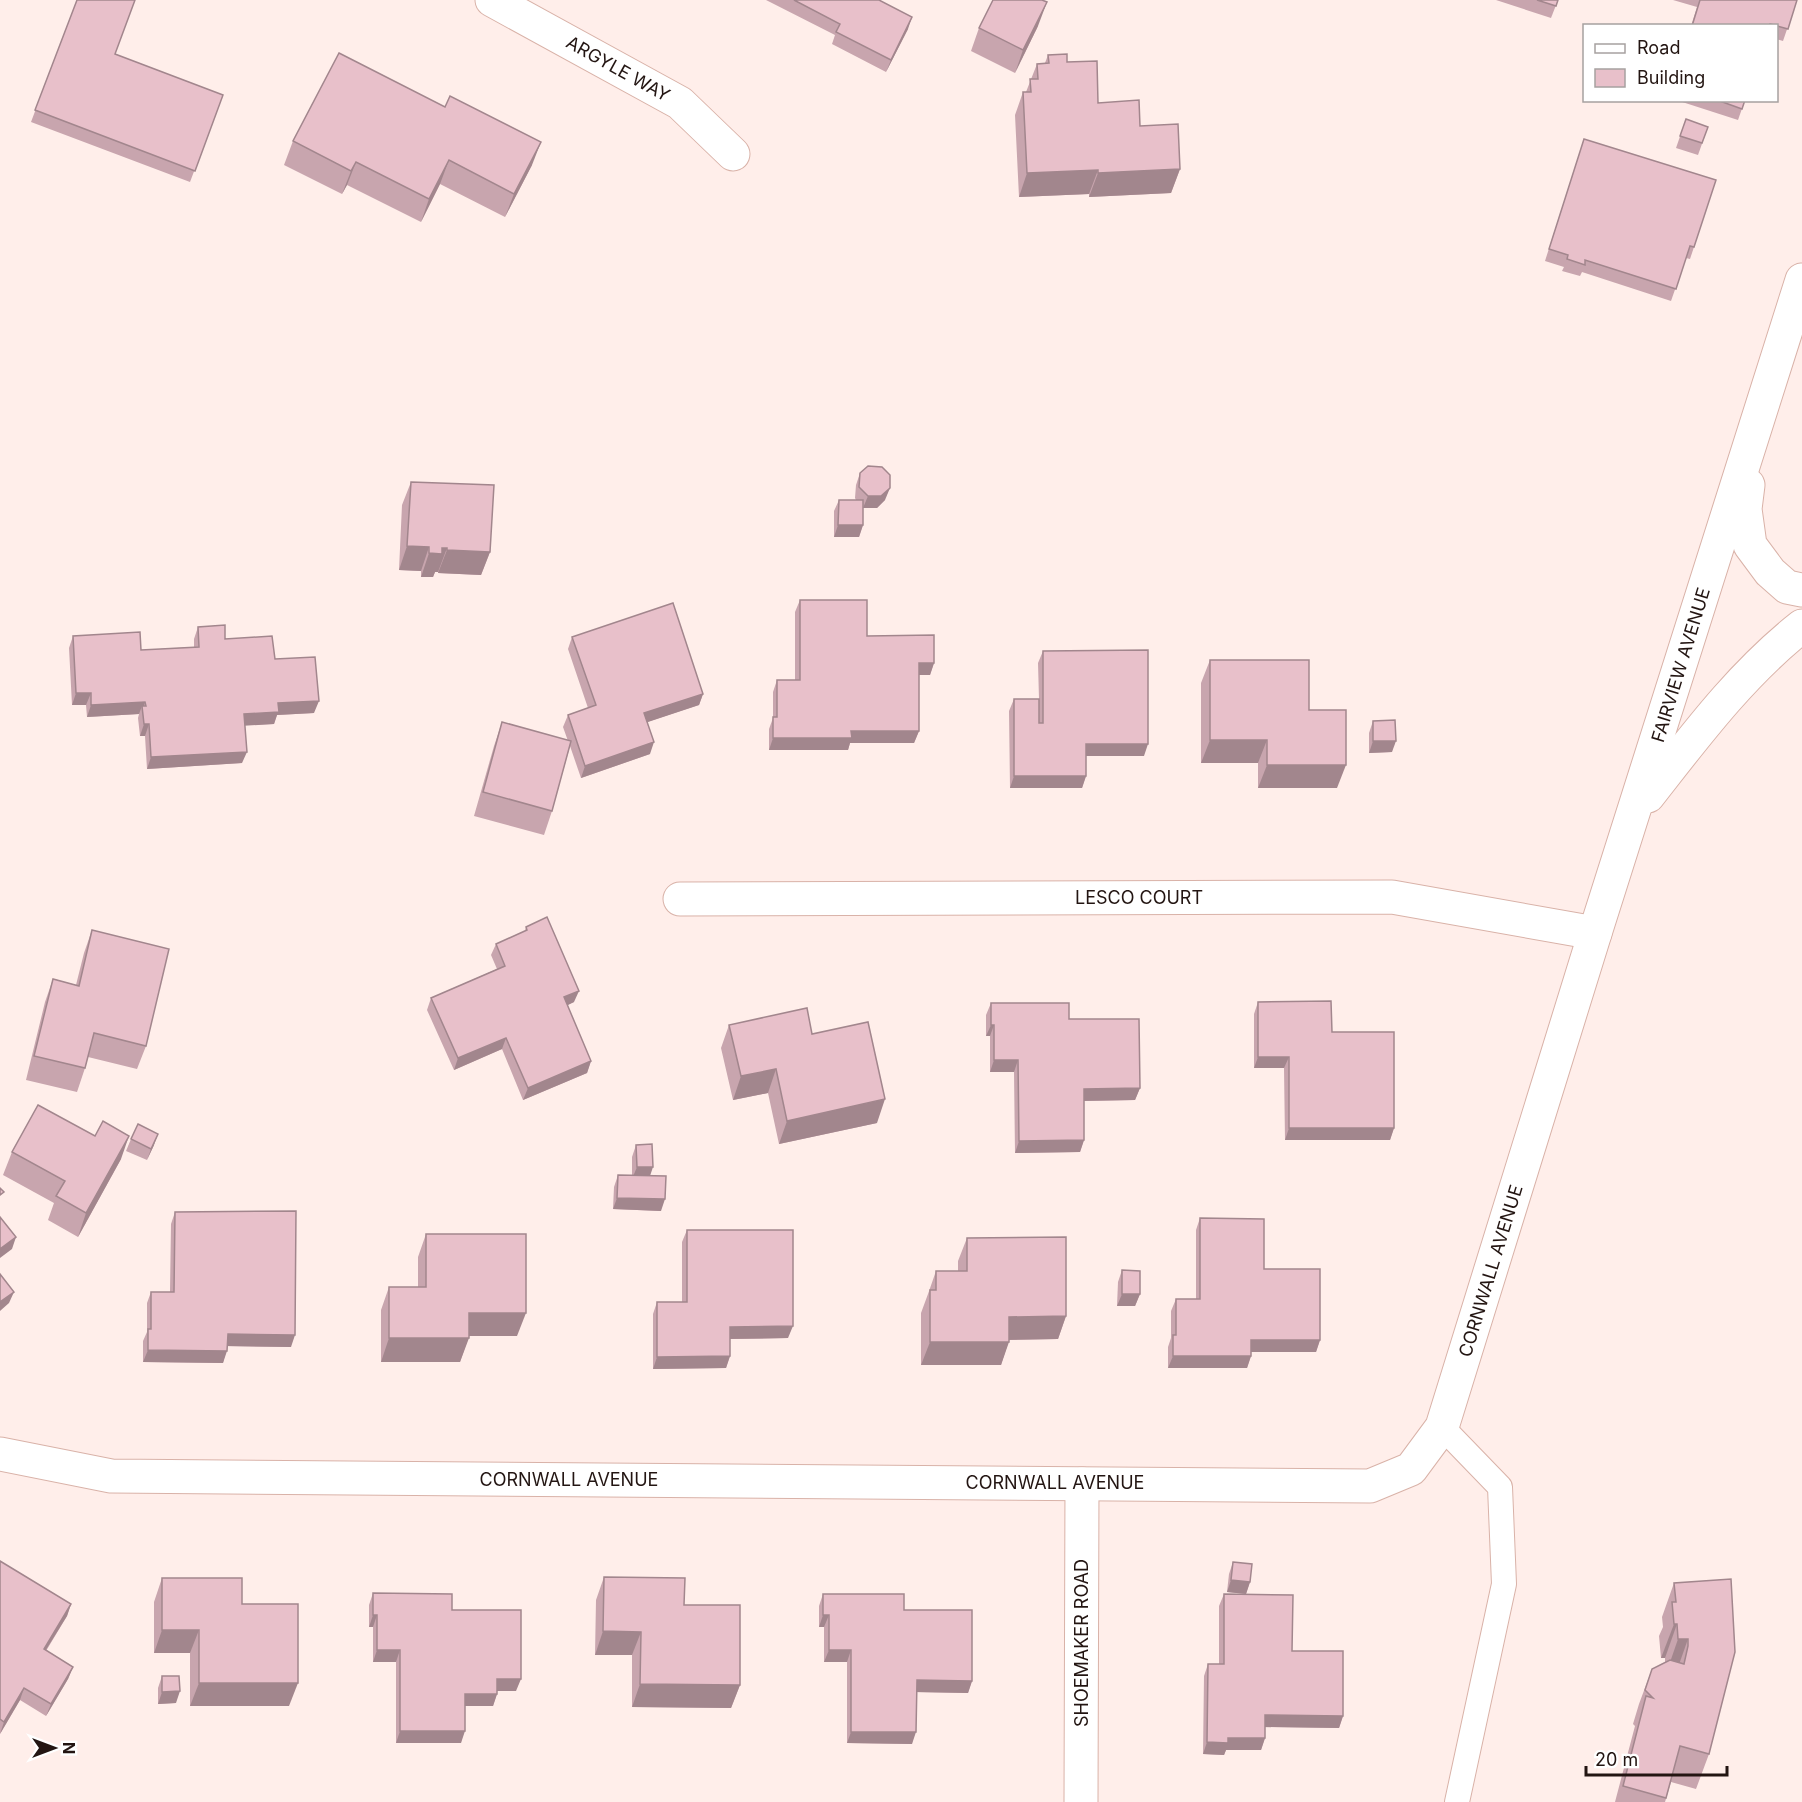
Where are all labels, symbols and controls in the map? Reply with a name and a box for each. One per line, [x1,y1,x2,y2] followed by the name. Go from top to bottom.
[1583,24,1778,102] legend
[563,31,674,106] street label: ARGYLE WAY
[1637,37,1680,58] text: Road
[1637,67,1705,88] text: Building
[1647,585,1714,745] street label: FAIRVIEW AVENUE
[1075,887,1203,908] street label: LESCO COURT
[1454,1182,1527,1359] street label: CORNWALL AVENUE
[480,1469,658,1490] street label: CORNWALL AVENUE
[966,1472,1144,1493] street label: CORNWALL AVENUE
[1071,1559,1092,1727] street label: SHOEMAKER ROAD
[24,1718,84,1778] north arrow
[1586,1739,1727,1777] scale bar
[59,1742,79,1754] text: N
[1595,1749,1638,1770] text: 20 m

